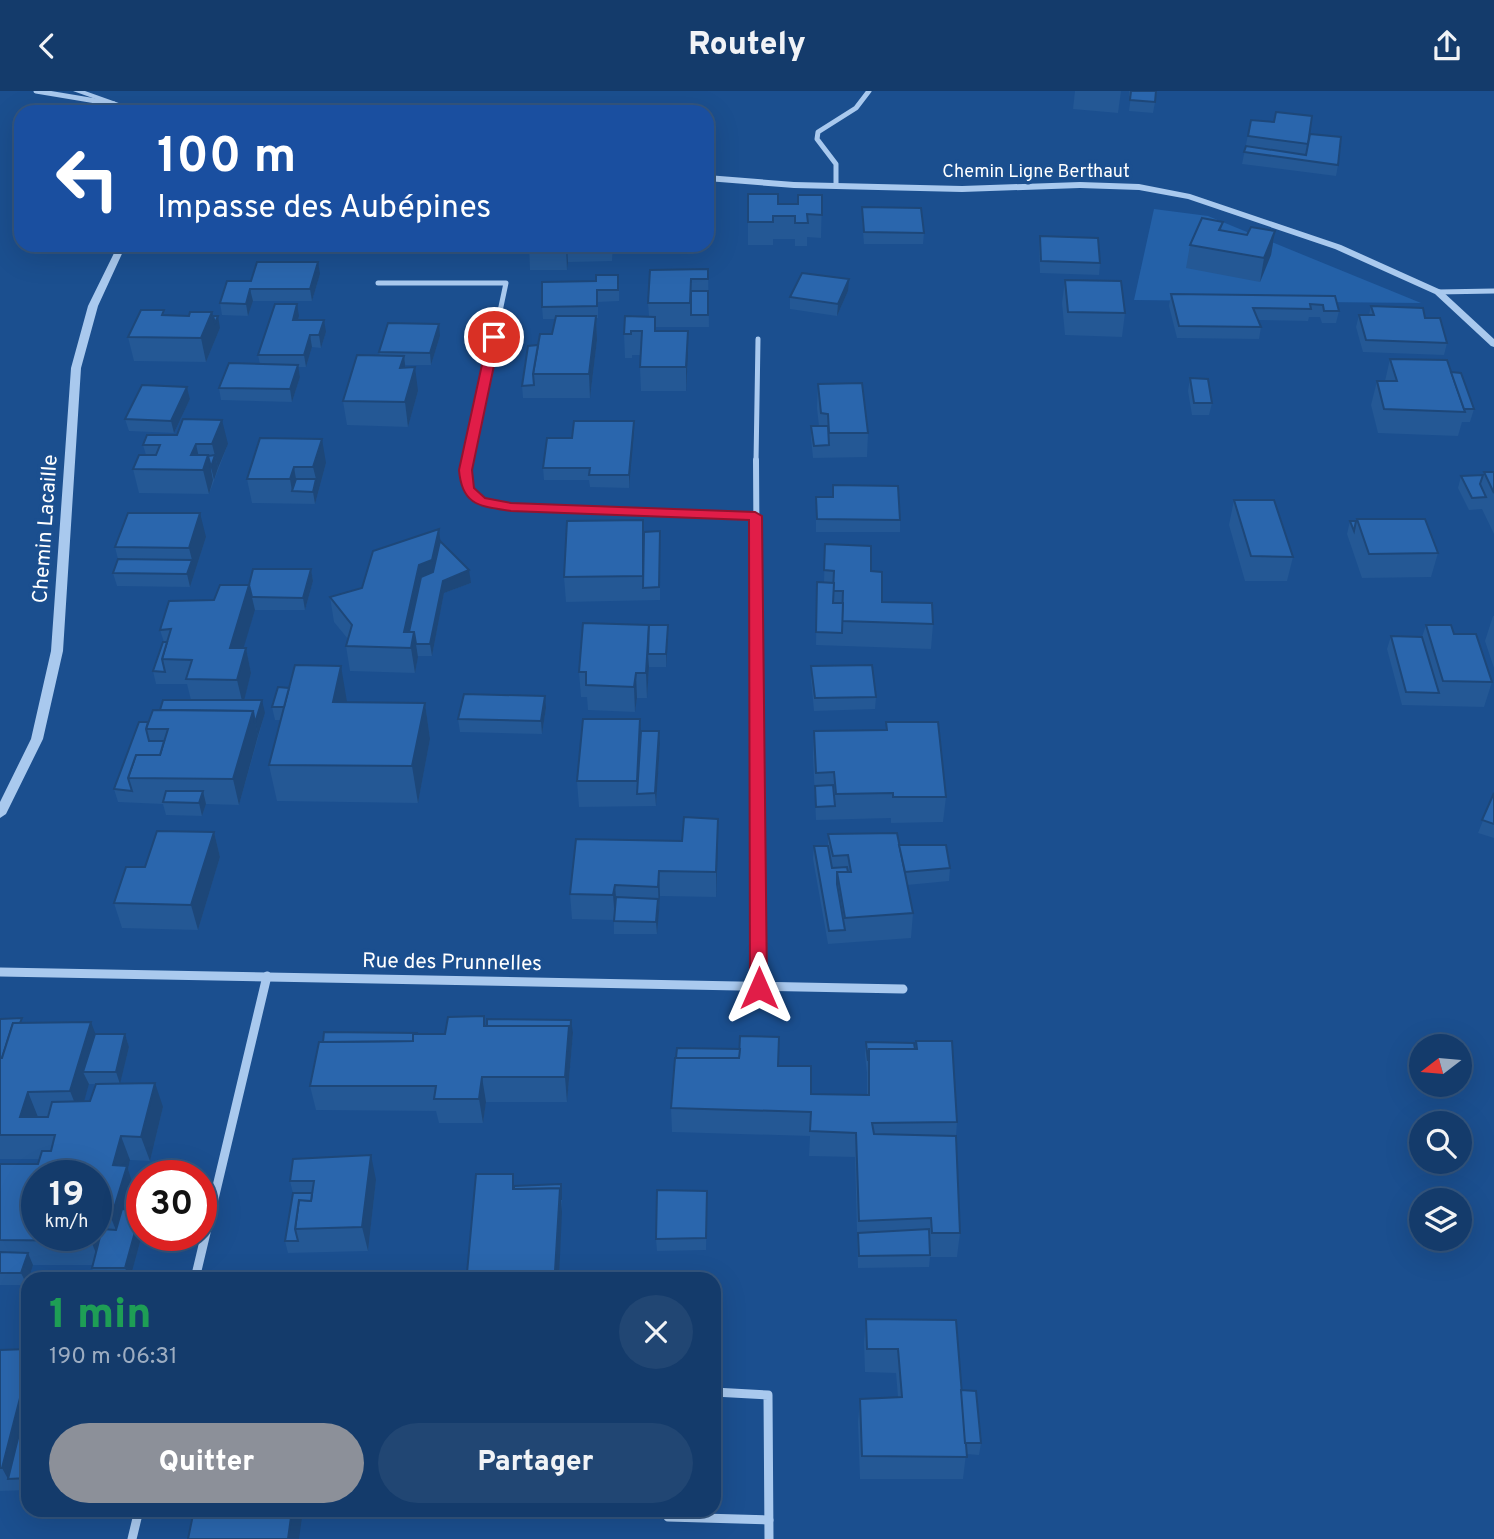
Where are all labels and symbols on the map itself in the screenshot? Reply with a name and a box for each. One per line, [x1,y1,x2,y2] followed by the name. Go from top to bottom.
[942,161,1130,184] street label: Chemin Ligne Berthaut
[464,307,524,367] pin
[27,454,65,604] street label: Chemin Lacaille
[362,948,542,978] street label: Rue des Prunnelles
[722,951,796,1025] position arrow
[1409,1034,1472,1097] north arrow
[126,1160,217,1251] speed limit sign: 30

